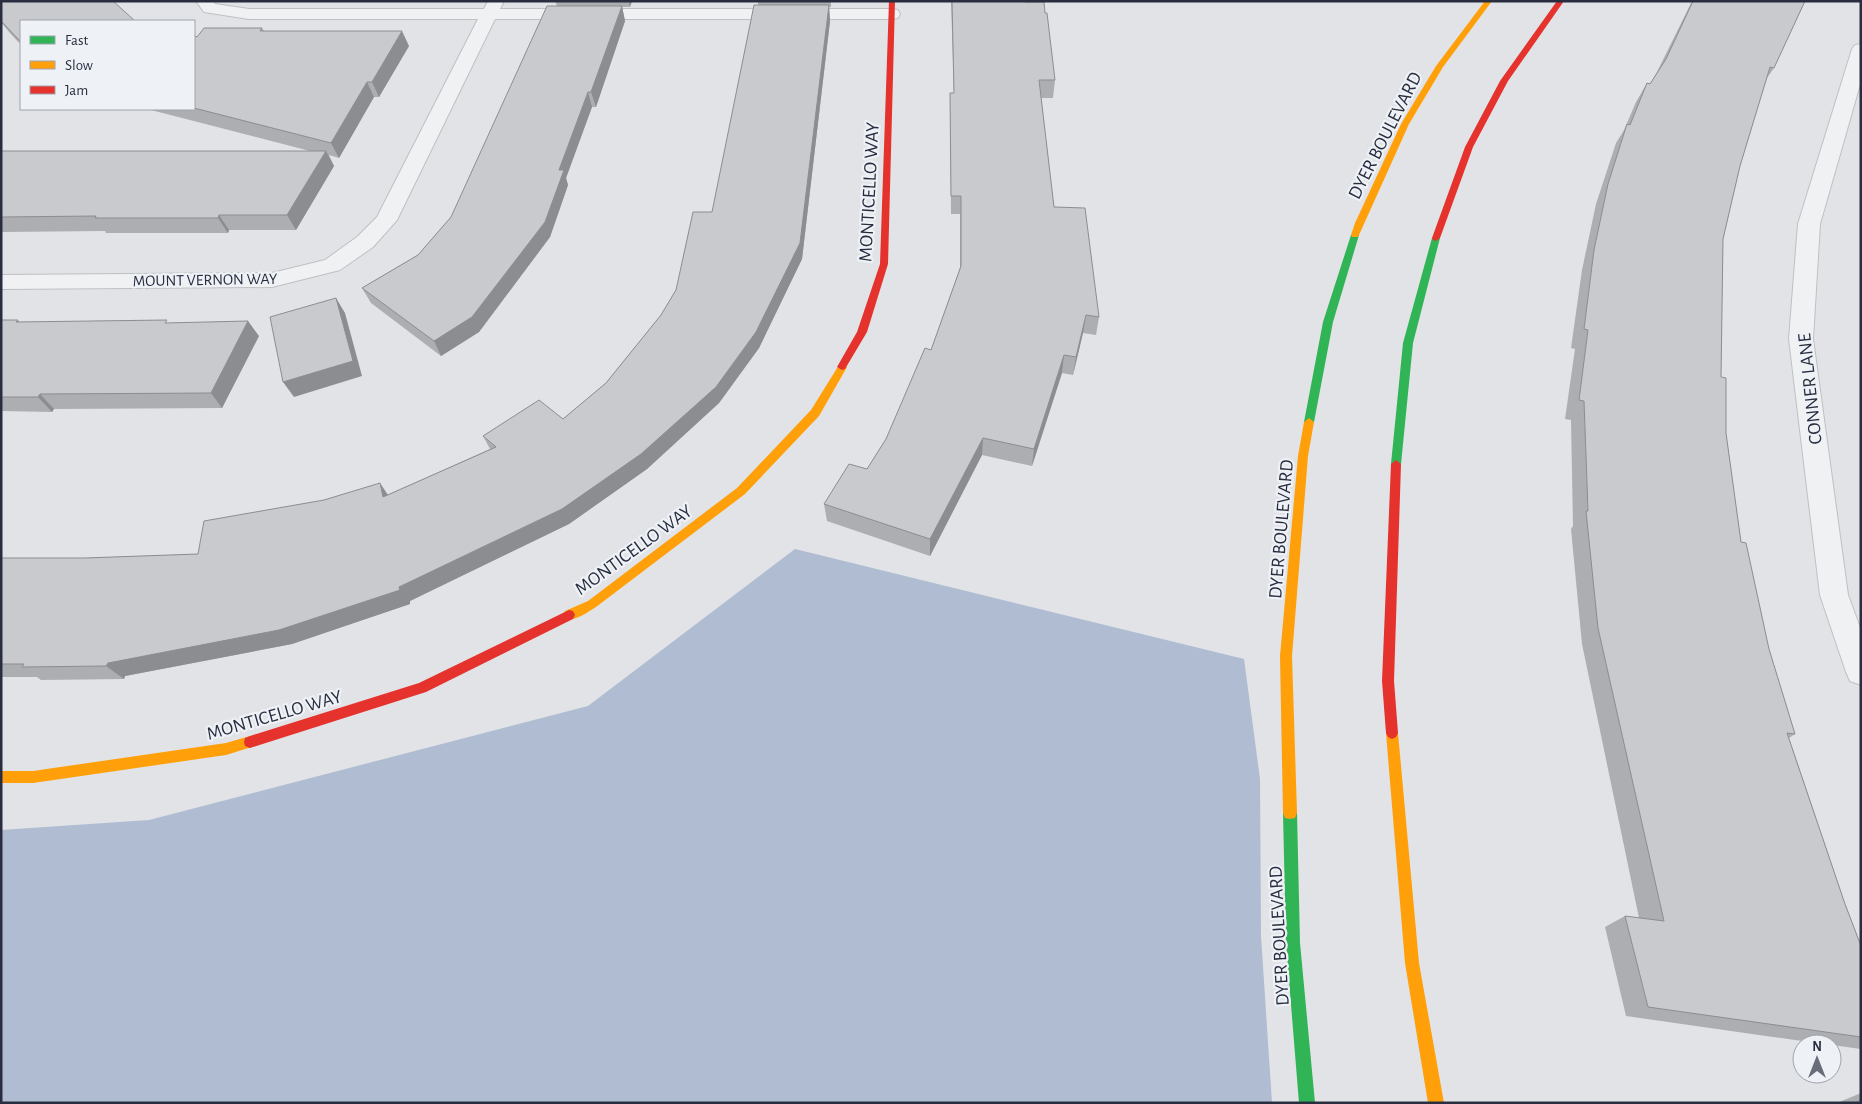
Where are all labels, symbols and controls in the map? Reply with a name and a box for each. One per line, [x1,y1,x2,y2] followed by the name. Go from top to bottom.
[20,20,195,110] legend
[65,33,89,48] text: Fast
[65,58,93,73] text: Slow
[1345,69,1426,202] street label: DYER BOULEVARD
[65,83,88,98] text: Jam
[856,122,883,262] street label: MONTICELLO WAY
[132,271,278,289] street label: MOUNT VERNON WAY
[1795,332,1826,445] street label: CONNER LANE
[1266,459,1297,600] street label: DYER BOULEVARD
[572,501,696,599] street label: MONTICELLO WAY
[205,687,344,744] street label: MONTICELLO WAY
[1266,866,1293,1006] street label: DYER BOULEVARD
[1792,1034,1842,1084] north arrow
[1812,1040,1822,1054] text: N

